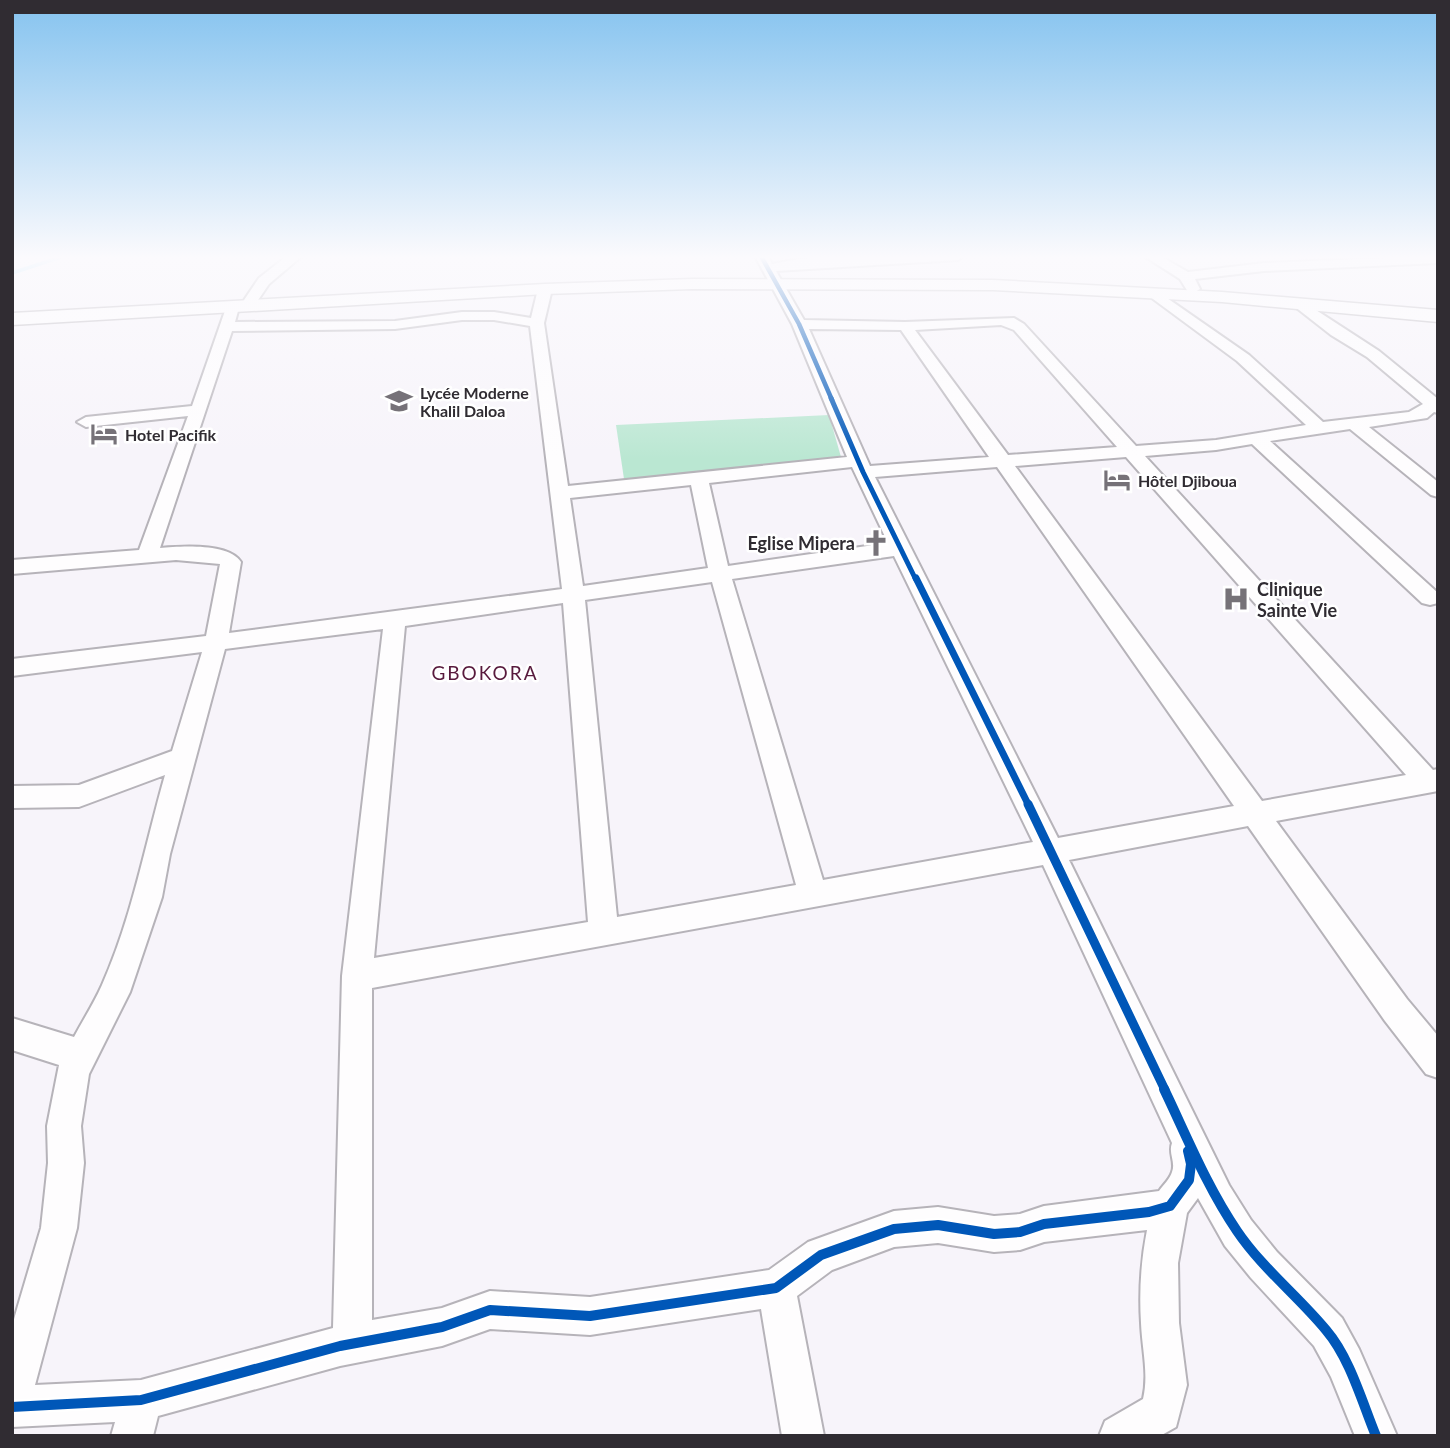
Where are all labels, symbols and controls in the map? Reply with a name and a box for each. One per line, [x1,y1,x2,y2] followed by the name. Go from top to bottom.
[420,383,529,420] place label: Lycée Moderne Khalil Daloa
[384,386,414,416] school or university icon: Lycée Moderne Khalil Daloa
[89,419,119,449] hotel icon: Hotel Pacifik
[125,425,217,444] place label: Hotel Pacifik
[1102,465,1132,495] hotel icon: Hôtel Djiboua
[1138,471,1237,490] place label: Hôtel Djiboua
[861,528,891,558] church icon: Eglise Mipera
[747,532,855,554] place label: Eglise Mipera
[1257,578,1337,621] place label: Clinique Sainte Vie
[1221,584,1251,614] hospital icon: Clinique Sainte Vie
[431,661,539,684] district label: GBOKORA

